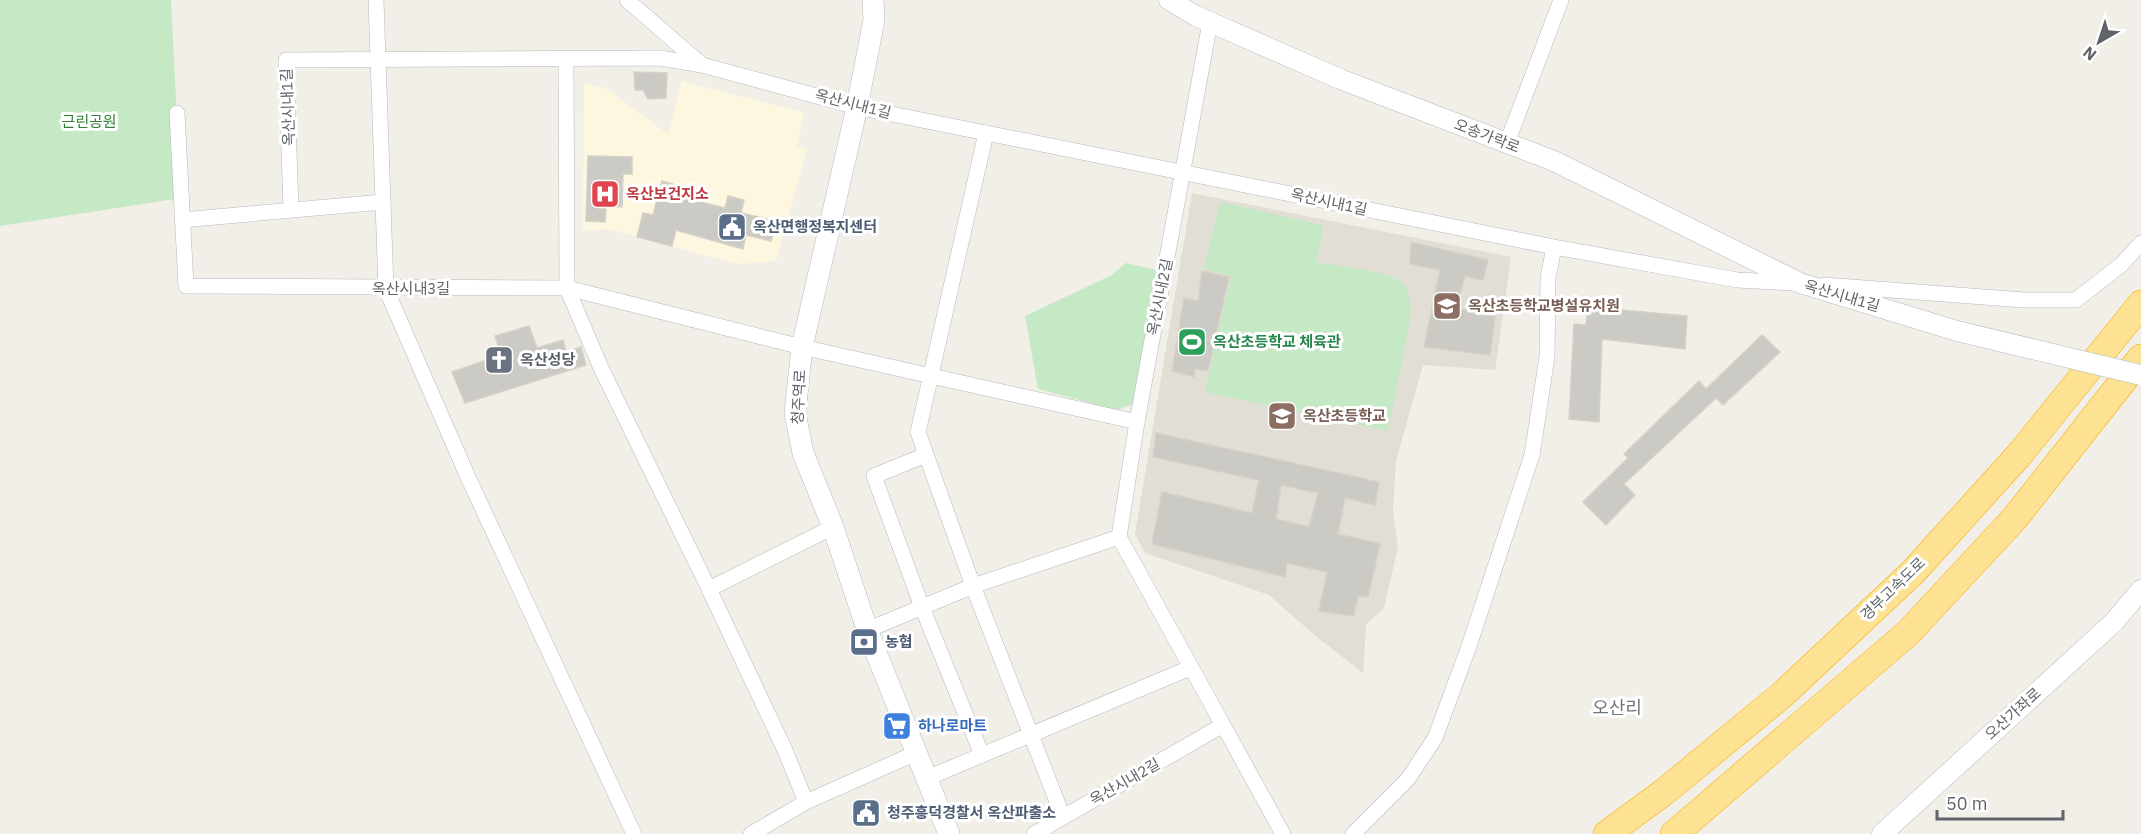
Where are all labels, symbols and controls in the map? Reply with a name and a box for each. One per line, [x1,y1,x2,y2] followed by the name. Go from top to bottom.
[2069,12,2129,72] north arrow
[2079,42,2100,65] text: N
[277,68,298,146] street label: 옥산시내1길
[813,85,893,122] street label: 옥산시내1길
[61,112,117,131] park label: 근린공원
[1452,114,1523,157] street label: 오송가락로
[589,178,621,210] hospital icon: 옥산보건지소
[626,184,709,203] place label: 옥산보건지소
[1289,184,1369,219] street label: 옥산시내1길
[716,211,748,243] public building icon: 옥산면행정복지센터
[753,217,877,236] place label: 옥산면행정복지센터
[1143,257,1176,337] street label: 옥산시내2길
[1802,276,1882,315] street label: 옥산시내1길
[372,279,450,298] street label: 옥산시내3길
[1431,290,1463,322] school or university icon: 옥산초등학교병설유치원
[1468,296,1620,315] place label: 옥산초등학교병설유치원
[1176,326,1208,358] sports icon: 옥산초등학교 체육관
[1213,332,1341,351] place label: 옥산초등학교 체육관
[483,344,515,376] church icon: 옥산성당
[520,350,575,369] place label: 옥산성당
[788,369,809,425] street label: 청주역로
[1266,400,1298,432] school or university icon: 옥산초등학교
[1303,406,1386,425] place label: 옥산초등학교
[1856,553,1929,624] street label: 경부고속도로
[848,626,880,658] bank icon: 농협
[885,632,913,651] place label: 농협
[1981,683,2045,744] street label: 오산가좌로
[1592,696,1642,719] district label: 오산리
[881,710,913,742] supermarket icon: 하나로마트
[918,716,987,735] place label: 하나로마트
[1086,754,1163,809] street label: 옥산시내2길
[1937,783,2063,821] scale bar
[1946,792,1988,815] text: 50 m
[850,797,882,829] public building icon: 청주흥덕경찰서 옥산파출소
[887,803,1056,822] place label: 청주흥덕경찰서 옥산파출소

